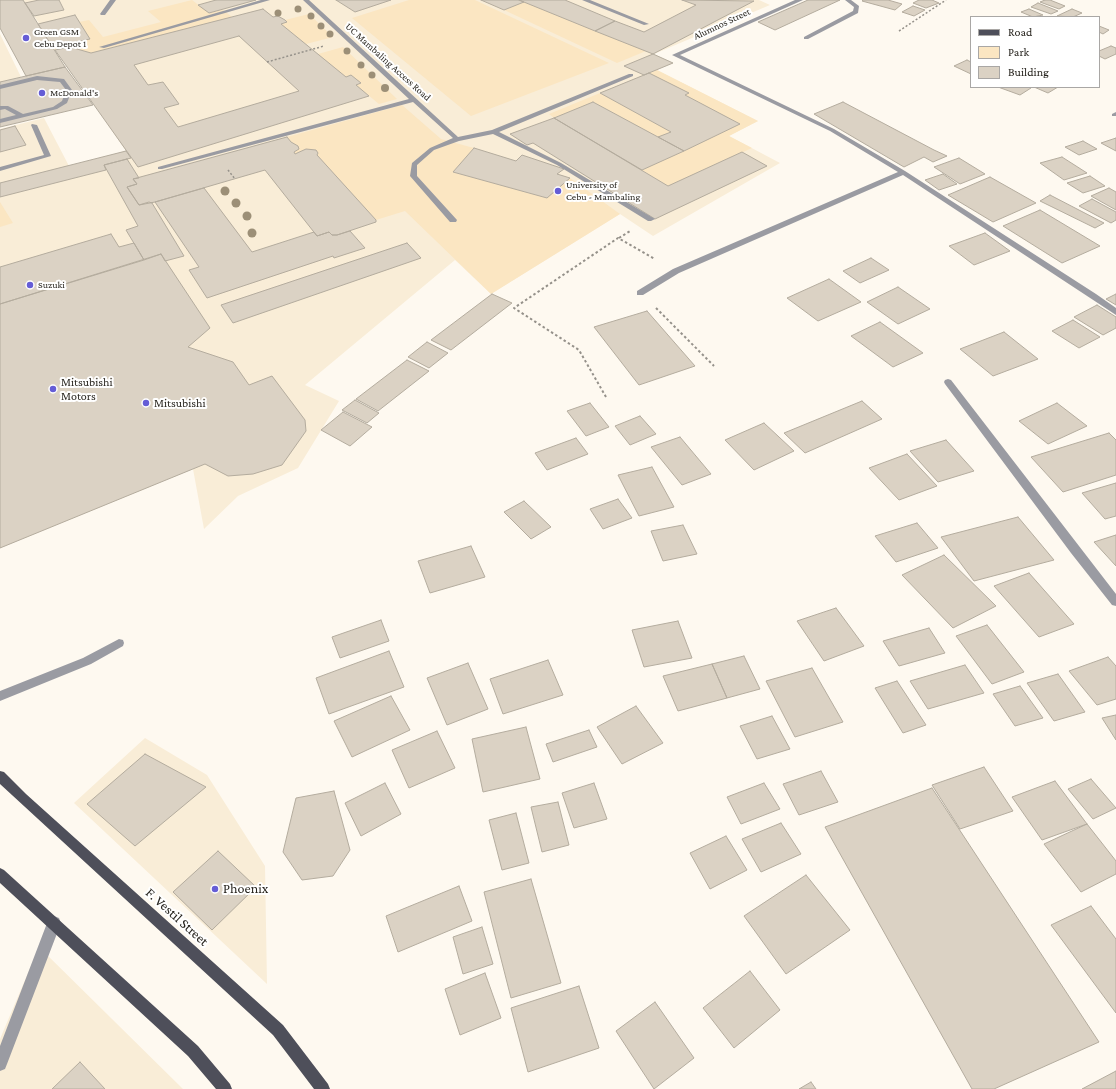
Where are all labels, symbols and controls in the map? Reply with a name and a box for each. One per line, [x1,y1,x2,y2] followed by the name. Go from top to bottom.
[692,6,752,42] street label: Alumnos Street
[970,16,1100,88] legend
[343,21,433,103] street label: UC Mambaling Access Road
[1008,25,1032,39] text: Road
[34,26,86,50] place label: Green GSM Cebu Depot 1
[21,33,31,43] marker: Green GSM Cebu Depot 1
[1008,45,1029,59] text: Park
[1008,65,1049,79] text: Building
[50,87,98,99] place label: McDonald's
[37,88,47,98] marker: McDonald's
[566,179,640,202] place label: University of Cebu - Mambaling
[553,186,563,196] marker: University of Cebu - Mambaling
[38,279,65,291] place label: Suzuki
[25,280,35,290] marker: Suzuki
[61,375,113,403] place label: Mitsubishi Motors
[48,384,58,394] marker: Mitsubishi Motors
[154,396,206,410] place label: Mitsubishi
[141,398,151,408] marker: Mitsubishi
[223,881,268,897] place label: Phoenix
[142,884,212,950] street label: F. Vestil Street
[210,884,220,894] marker: Phoenix

